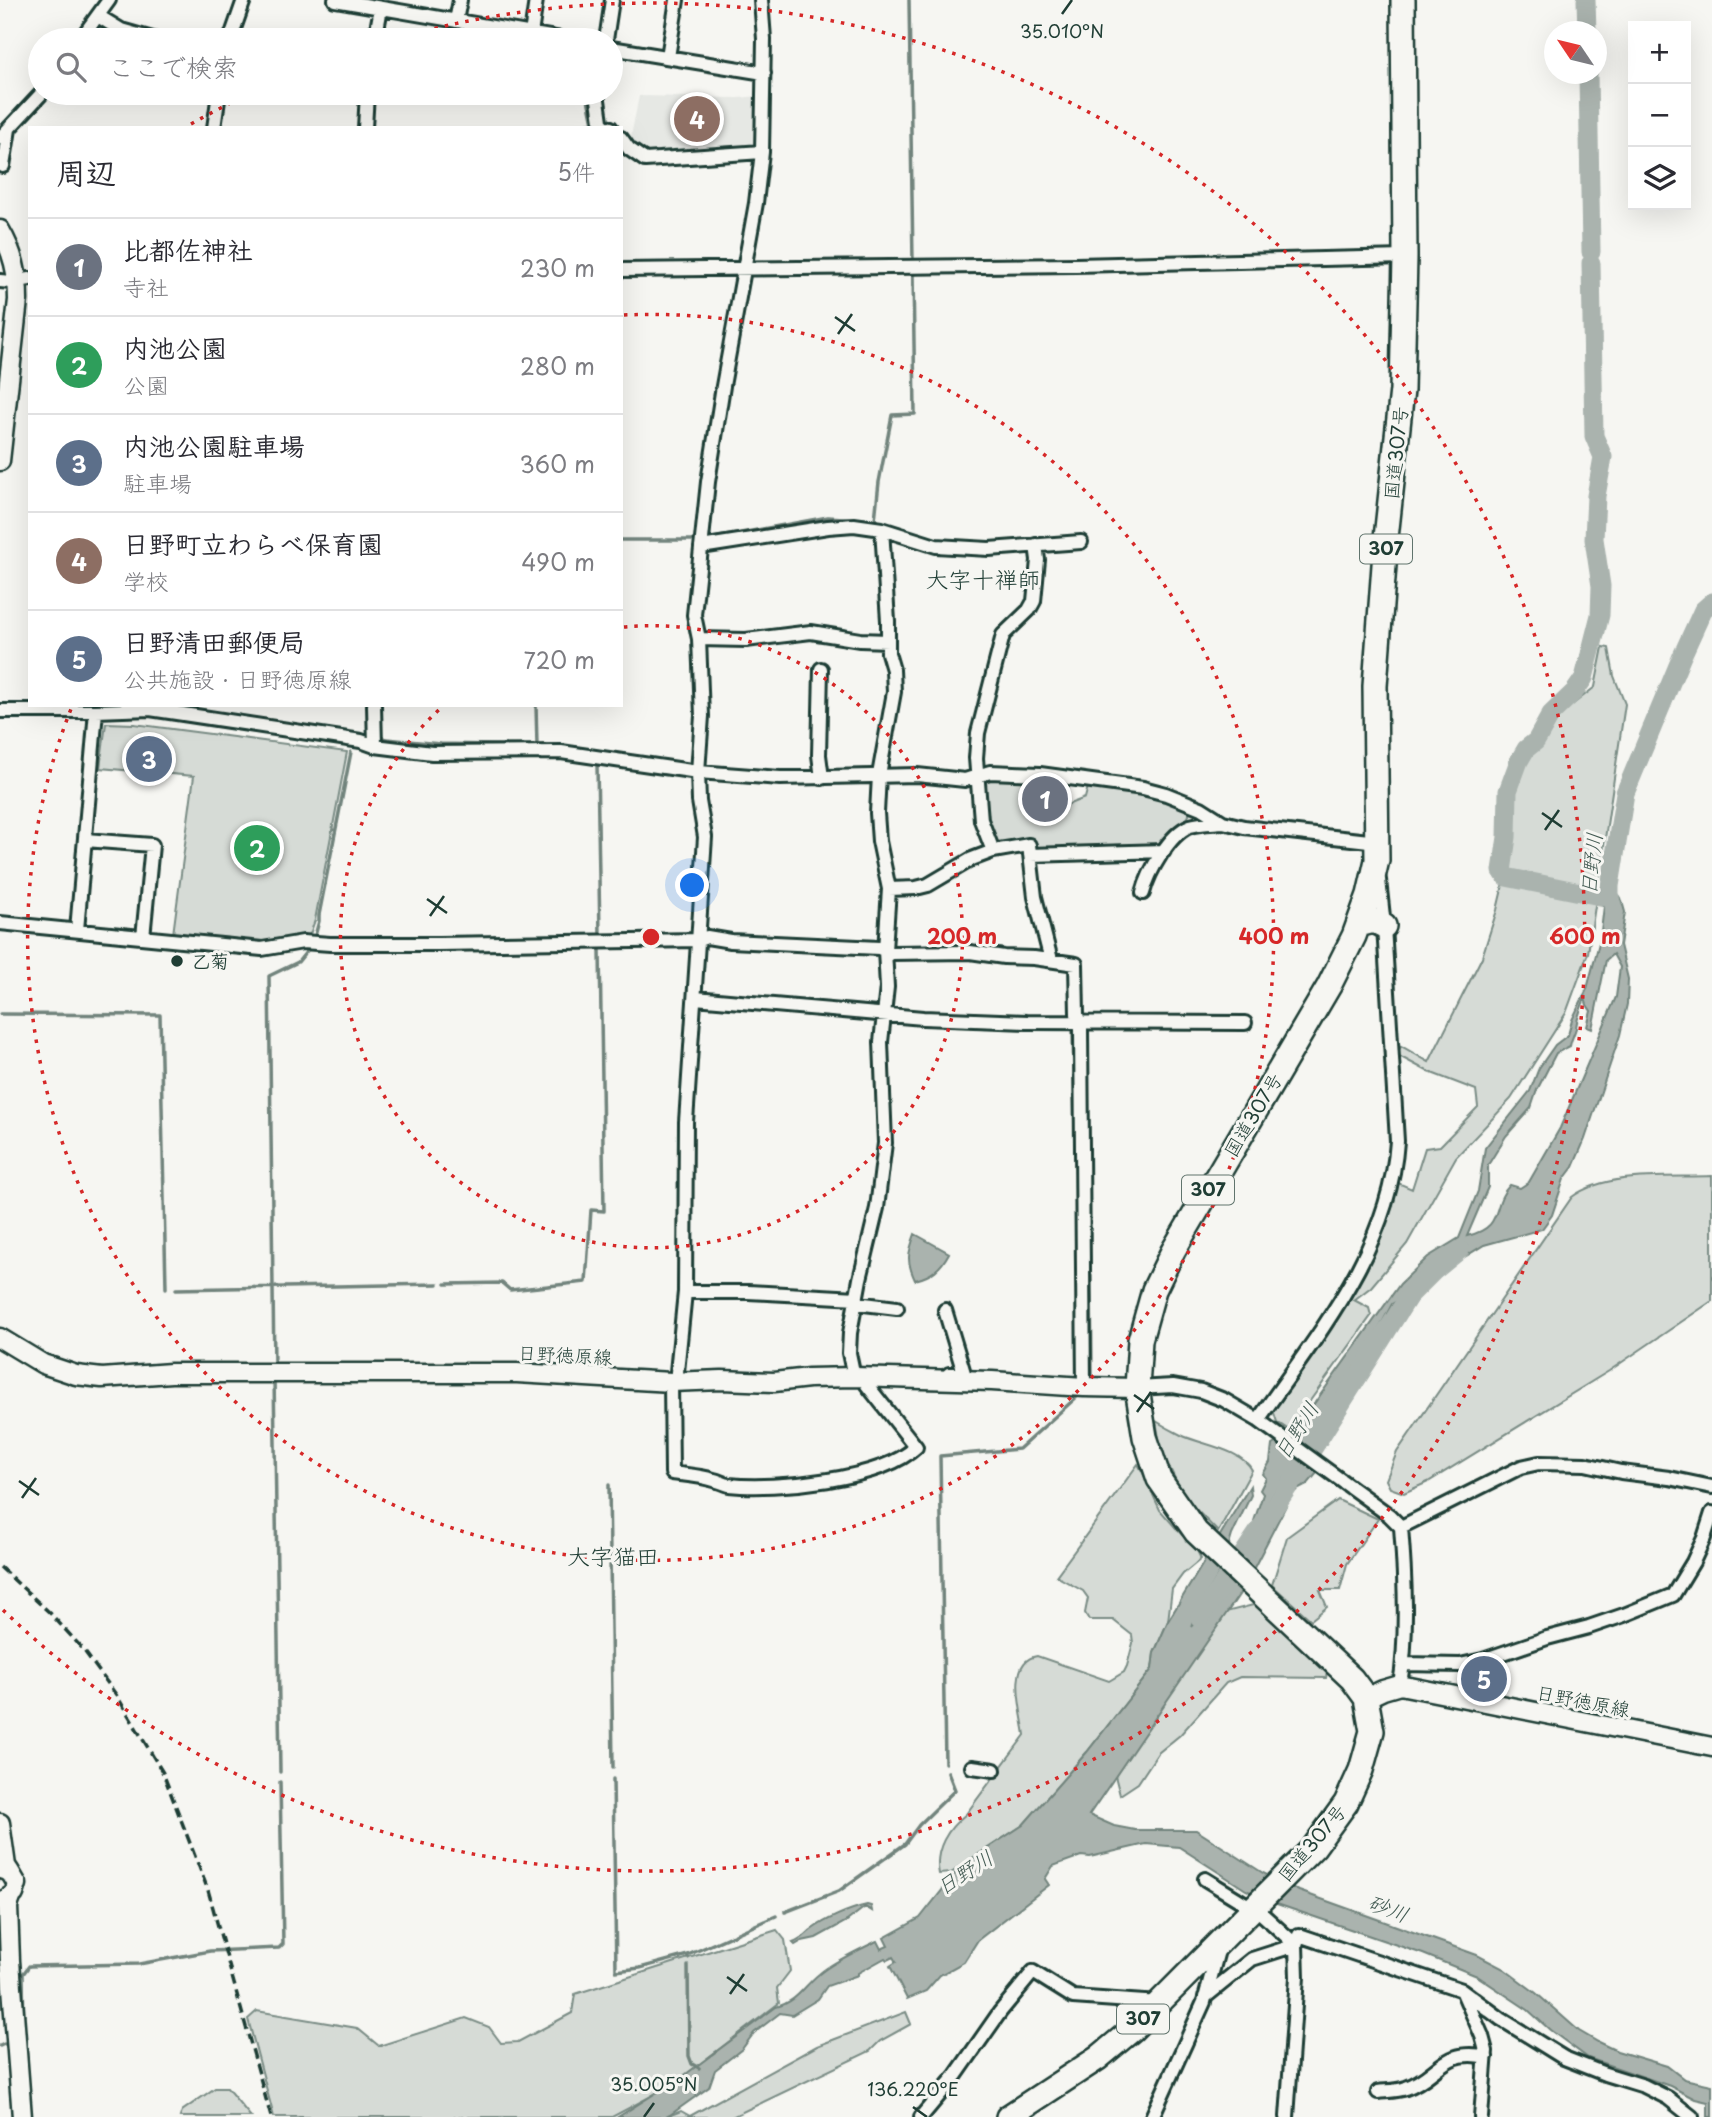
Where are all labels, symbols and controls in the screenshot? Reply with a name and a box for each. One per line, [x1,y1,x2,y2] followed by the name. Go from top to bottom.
[1020,17,1104,44] text: 35.010°N
[1544,21,1607,84] north arrow
[1628,21,1691,210] map controls
[1628,21,1691,84] button: +
[28,28,623,105] search box
[108,47,238,86] text: ここで検索
[52,48,90,86] icon: search
[1628,84,1691,147] button: −
[674,93,720,145] pin: 4
[1628,147,1691,210] button: layers
[56,149,116,194] text: 周辺
[557,154,595,189] text: 5件
[123,230,253,269] text: 比都佐神社
[74,250,85,285] text: 1
[520,250,595,285] text: 230 m
[123,269,169,304] text: 寺社
[123,328,227,367] text: 内池公園
[71,348,87,383] text: 2
[520,348,595,383] text: 280 m
[123,367,169,402] text: 公園
[1376,405,1414,501] street label: 国道307号
[123,426,305,465] text: 内池公園駐車場
[71,446,87,481] text: 3
[520,446,595,481] text: 360 m
[123,465,192,500] text: 駐車場
[123,524,383,563] text: 日野町立わらべ保育園
[1360,534,1412,564] road number: 307
[71,544,87,579] text: 4
[521,544,595,579] text: 490 m
[926,561,1041,596] district label: 大字十禅師
[123,563,169,598] text: 学校
[123,622,305,661] text: 日野清田郵便局
[72,642,86,677] text: 5
[523,642,595,677] text: 720 m
[123,661,352,696] text: 公共施設 · 日野徳原線
[126,733,172,785] pin: 3
[1022,773,1068,825] pin: 1
[234,822,280,874] pin: 2
[1571,831,1609,897] water label: 日野川
[675,868,709,902] your location
[927,919,997,951] text: 200 m
[1239,919,1309,951] text: 400 m
[1549,919,1621,951] text: 600 m
[639,925,663,949] centre of rings
[191,946,229,974] place label: 乙菊
[169,953,185,969] marker: 乙菊
[1216,1067,1288,1162] street label: 国道307号
[1182,1176,1234,1204] road number: 307
[517,1338,613,1370] street label: 日野徳原線
[1265,1395,1326,1465] water label: 日野川
[567,1538,659,1573] district label: 大字猫田
[1461,1653,1507,1705] pin: 5
[1534,1677,1632,1723] street label: 日野徳原線
[1270,1797,1352,1887] street label: 国道307号
[929,1841,999,1902] water label: 日野川
[1363,1885,1414,1930] water label: 砂川
[1117,2005,1169,2034] road number: 307
[610,2070,698,2097] text: 35.005°N
[867,2075,959,2102] text: 136.220°E

